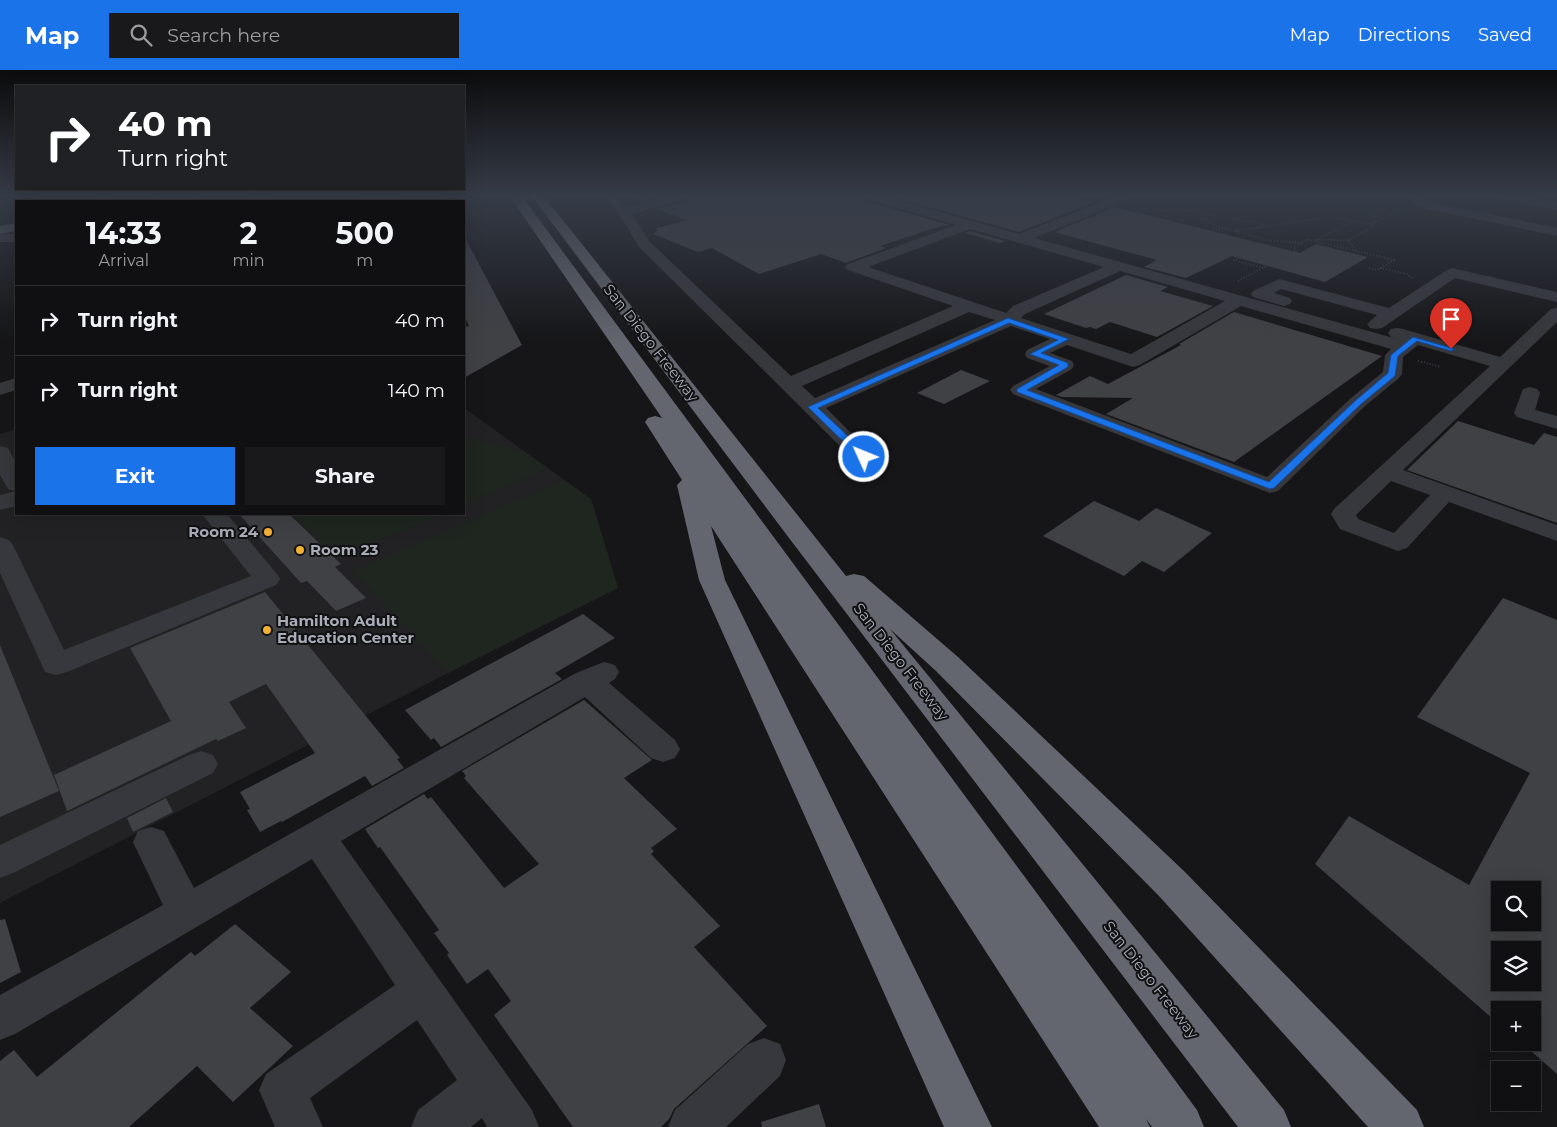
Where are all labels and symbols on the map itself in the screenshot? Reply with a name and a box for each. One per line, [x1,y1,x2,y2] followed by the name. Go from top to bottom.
[600,280,704,406] street label: San Diego Freeway
[1430,298,1472,349] pin
[837,430,889,482] position arrow
[188,522,259,541] place label: Room 24
[262,526,274,538] marker: Room 24
[310,540,379,559] place label: Room 23
[294,544,306,556] marker: Room 23
[850,599,954,725] street label: San Diego Freeway
[277,611,414,647] place label: Hamilton Adult Education Center
[261,624,273,636] marker: Hamilton Adult Education Center
[1100,917,1204,1043] street label: San Diego Freeway

